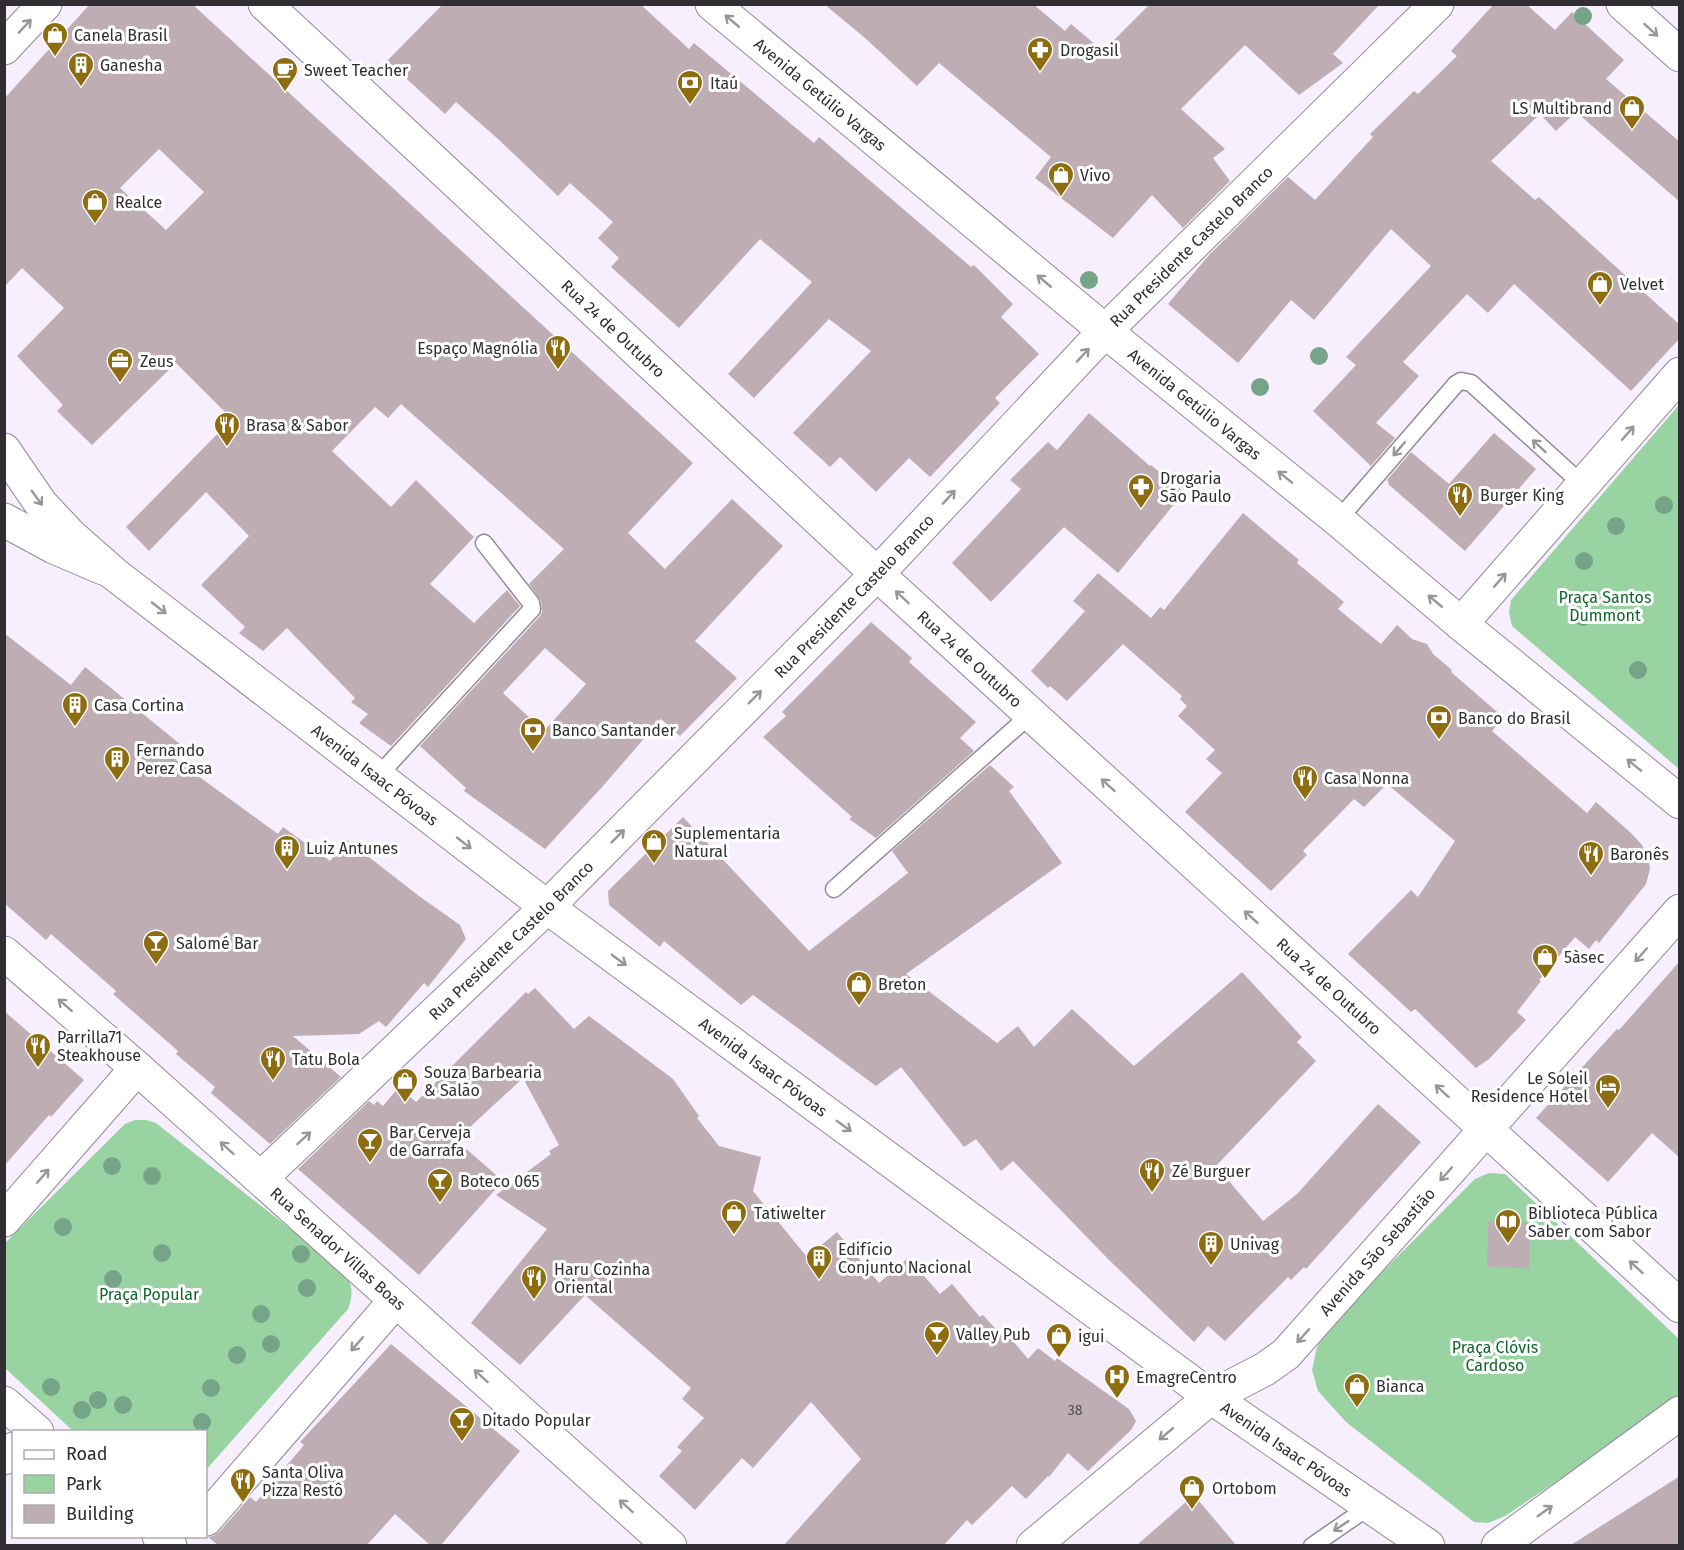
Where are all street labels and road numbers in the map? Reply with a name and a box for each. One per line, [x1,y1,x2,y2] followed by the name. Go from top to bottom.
[751,34,890,155] street label: Avenida Getúlio Vargas
[1106,162,1277,330] street label: Rua Presidente Castelo Branco
[558,276,669,381] street label: Rua 24 de Outubro
[1124,344,1265,464] street label: Avenida Getúlio Vargas
[770,510,938,682] street label: Rua Presidente Castelo Branco
[914,606,1026,711] street label: Rua 24 de Outubro
[308,720,442,829] street label: Avenida Isaac Póvoas
[425,857,597,1024] street label: Rua Presidente Castelo Branco
[1273,934,1385,1039] street label: Rua 24 de Outubro
[696,1013,831,1120] street label: Avenida Isaac Póvoas
[267,1183,410,1314] street label: Rua Senador Villas Boas
[1315,1184,1439,1319] street label: Avenida São Sebastião
[1218,1397,1356,1501] street label: Avenida Isaac Póvoas

